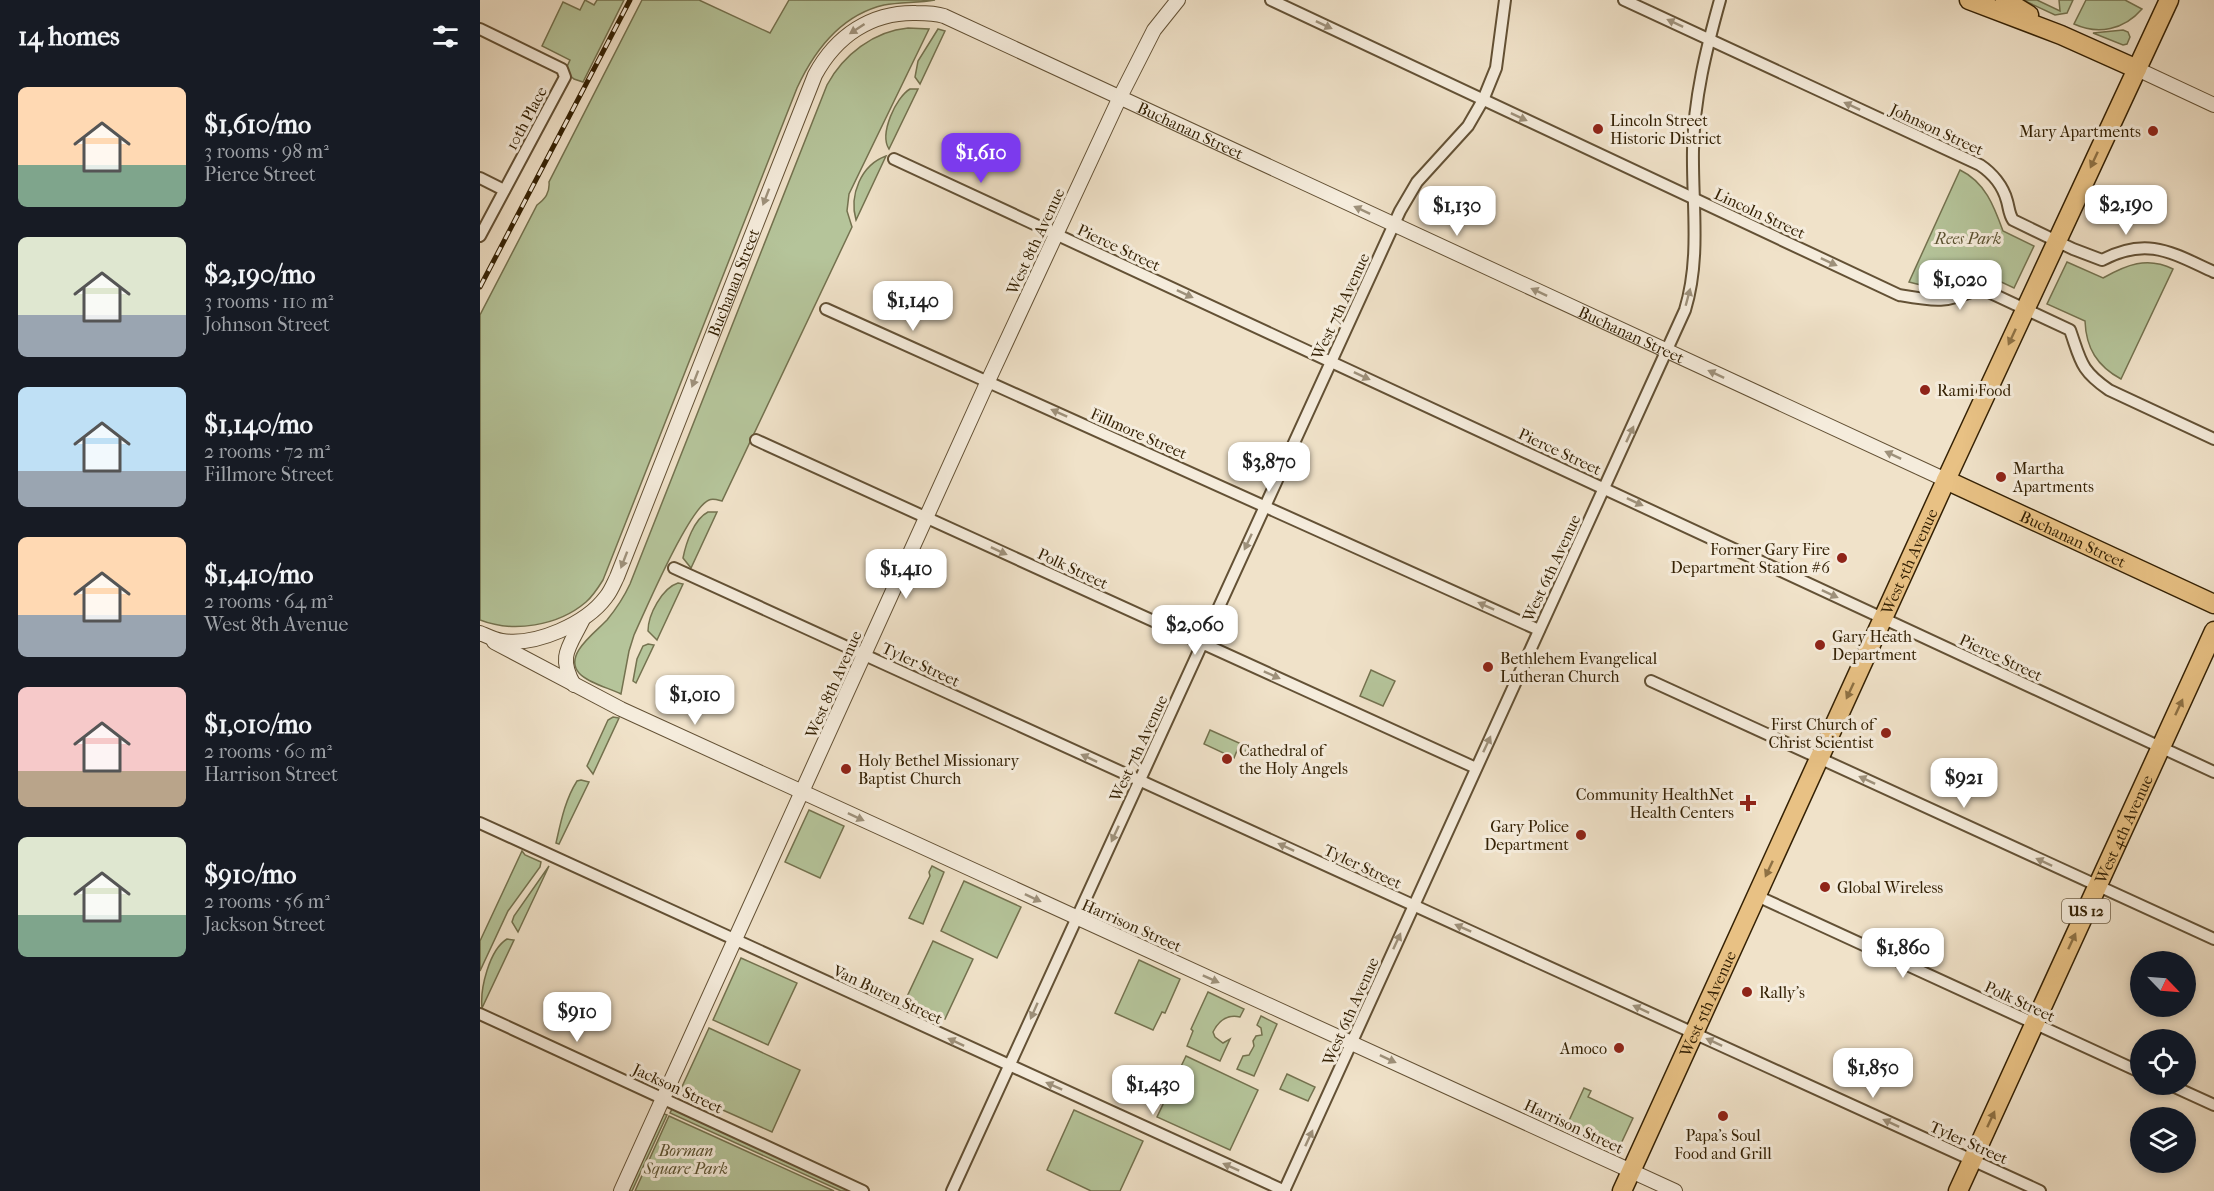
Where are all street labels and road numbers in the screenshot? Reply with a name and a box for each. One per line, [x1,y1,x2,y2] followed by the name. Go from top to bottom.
[502,83,551,153] street label: 10th Place
[1134,98,1246,163] street label: Buchanan Street
[1885,99,1987,159] street label: Johnson Street
[1711,184,1808,243] street label: Lincoln Street
[1002,185,1068,298] street label: West 8th Avenue
[1074,220,1164,275] street label: Pierce Street
[704,226,764,339] street label: Buchanan Street
[1307,250,1373,363] street label: West 7th Avenue
[1575,302,1687,368] street label: Buchanan Street
[1088,404,1190,463] street label: Fillmore Street
[1515,424,1605,479] street label: Pierce Street
[1877,505,1942,618] street label: West 5th Avenue
[2017,507,2129,572] street label: Buchanan Street
[1518,512,1585,626] street label: West 6th Avenue
[1035,544,1111,593] street label: Polk Street
[801,628,866,742] street label: West 8th Avenue
[1956,630,2046,685] street label: Pierce Street
[879,638,963,691] street label: Tyler Street
[1105,692,1171,805] street label: West 7th Avenue
[2091,772,2157,887] street label: West 4th Avenue
[1321,840,1405,893] street label: Tyler Street
[1079,895,1185,956] street label: Harrison Street
[2062,899,2110,923] road number: US 12
[1675,948,1740,1061] street label: West 5th Avenue
[1318,954,1383,1069] street label: West 6th Avenue
[829,960,946,1028] street label: Van Buren Street
[1982,977,2058,1026] street label: Polk Street
[628,1058,726,1118] street label: Jackson Street
[1521,1095,1627,1158] street label: Harrison Street
[1927,1117,2011,1168] street label: Tyler Street

